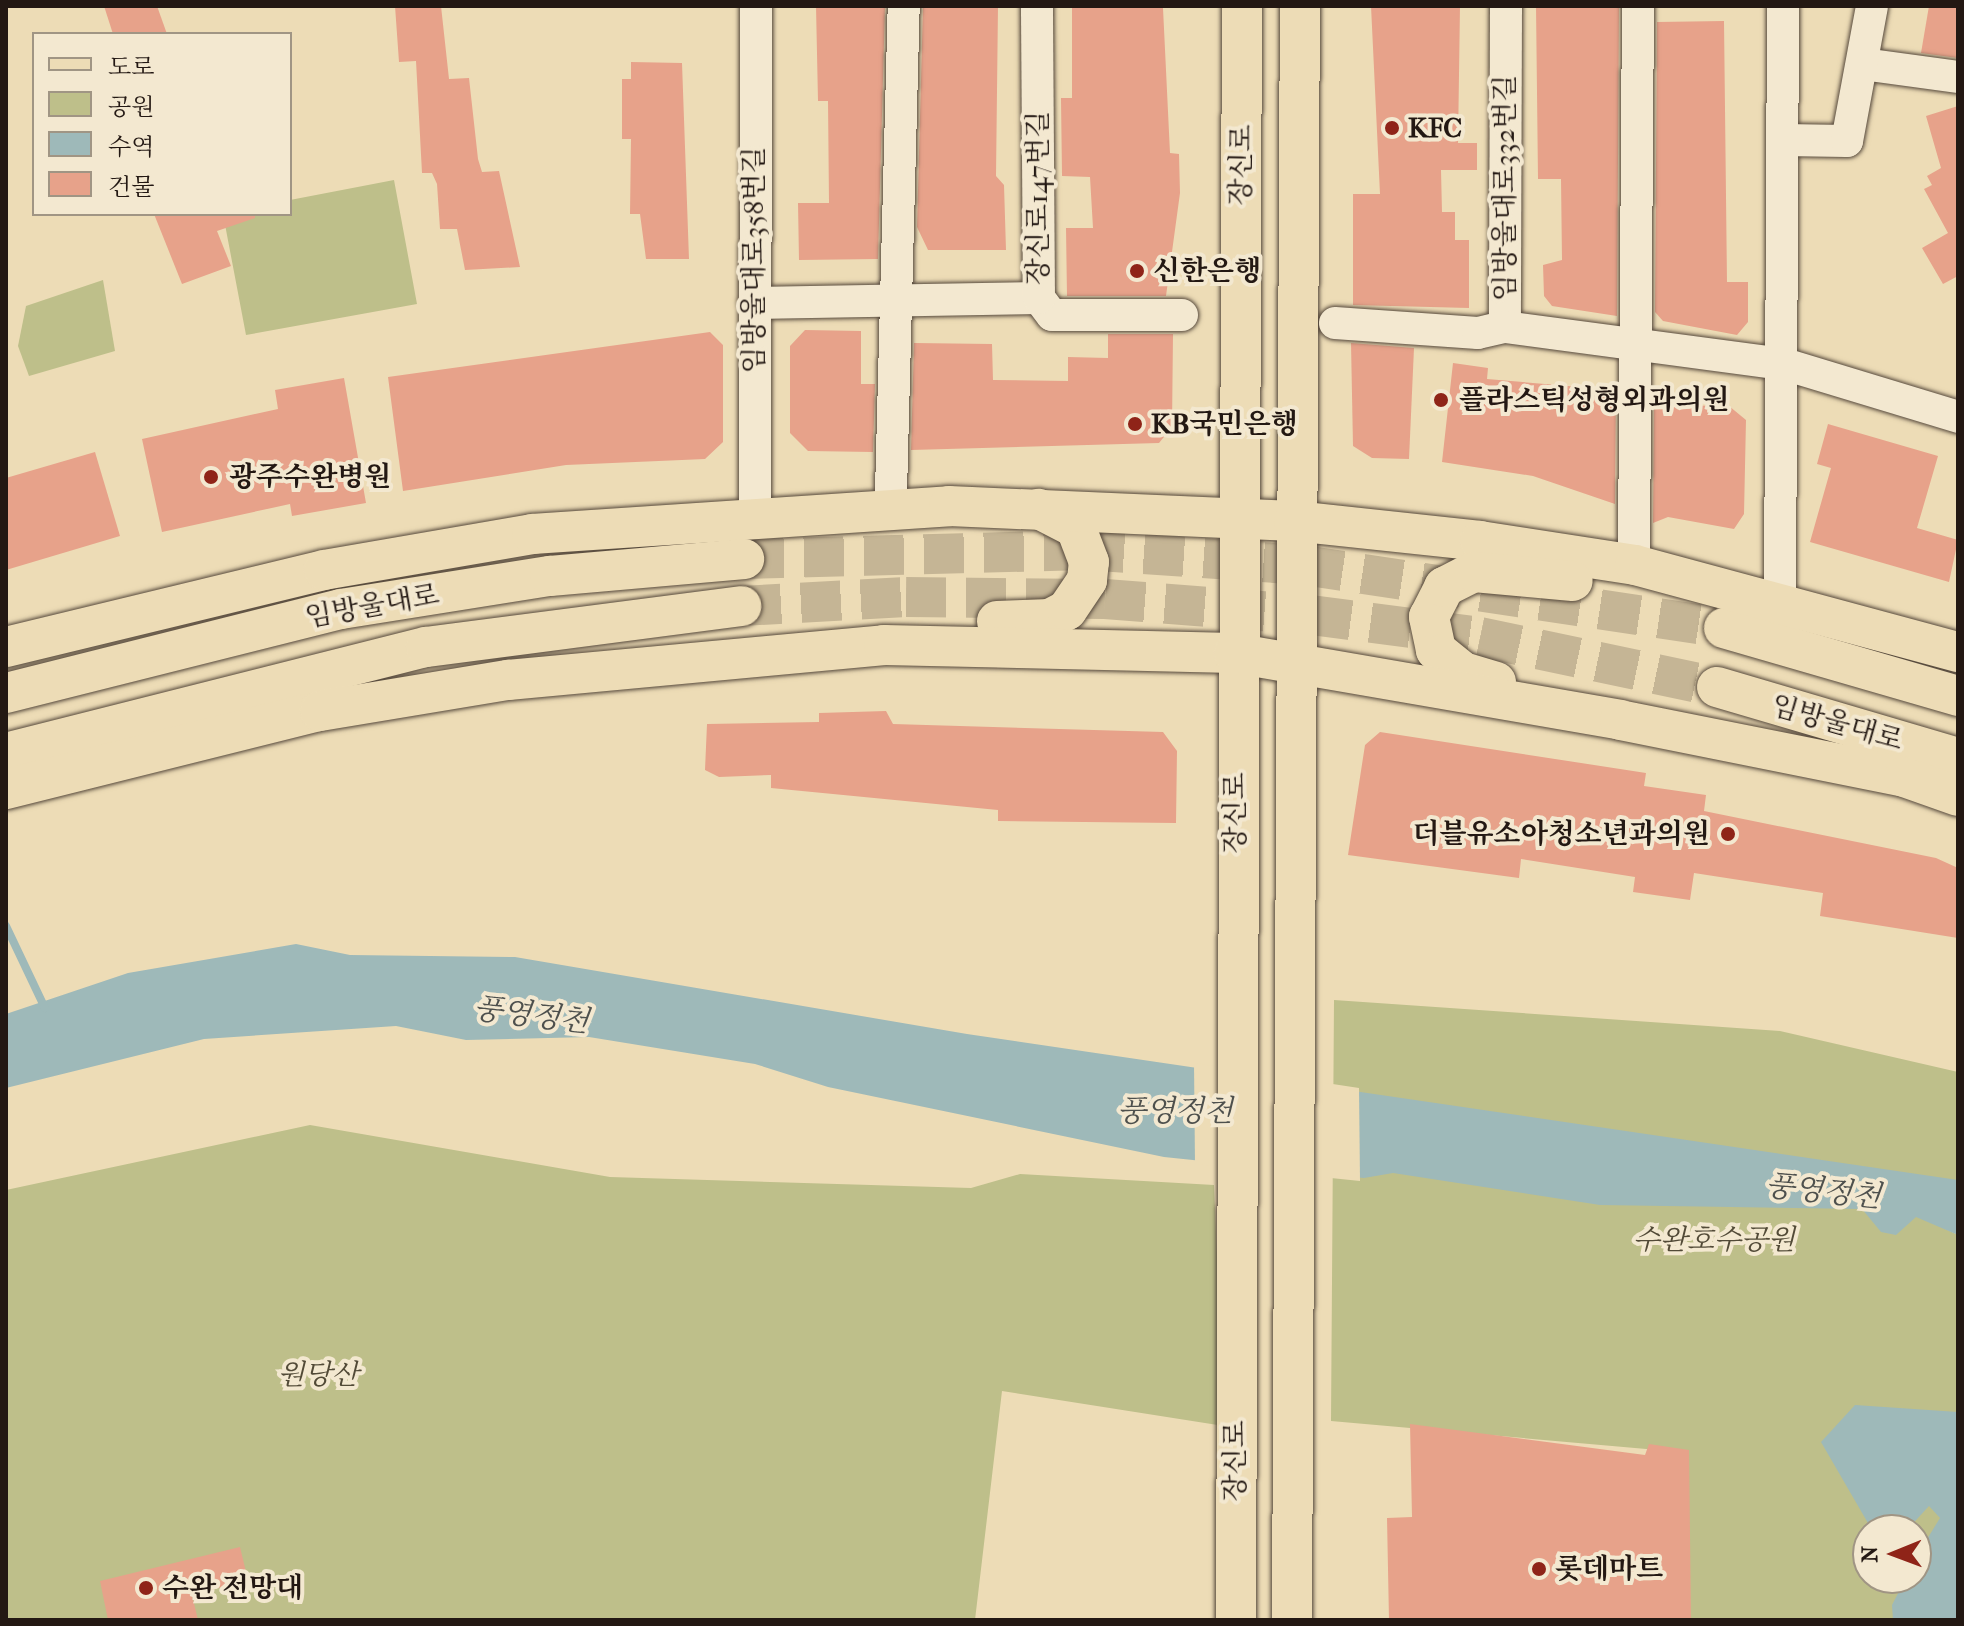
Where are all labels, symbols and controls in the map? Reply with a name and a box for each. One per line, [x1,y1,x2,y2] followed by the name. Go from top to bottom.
[32,32,292,216] legend
[108,53,154,81] text: 도로
[1488,75,1522,301] street label: 임방울대로332번길
[108,93,154,121] text: 공원
[1021,111,1055,285] street label: 장신로147번길
[1408,111,1462,145] place label: KFC
[1383,119,1401,137] marker: KFC
[1223,124,1259,206] street label: 장신로
[108,133,154,161] text: 수역
[737,147,771,373] street label: 임방울대로358번길
[108,173,154,201] text: 건물
[1153,254,1261,288] place label: 신한은행
[1128,262,1146,280] marker: 신한은행
[1459,383,1729,417] place label: 플라스틱성형외과의원
[1430,389,1452,411] marker: 플라스틱성형외과의원
[1151,407,1298,441] place label: KB국민은행
[1126,415,1144,433] marker: KB국민은행
[229,460,391,494] place label: 광주수완병원
[200,466,222,488] marker: 광주수완병원
[302,578,442,634] street label: 임방울대로
[1767,688,1907,758] street label: 임방울대로
[1218,772,1252,854] street label: 장신로
[1412,817,1710,851] place label: 더블유소아청소년과의원
[1717,823,1739,845] marker: 더블유소아청소년과의원
[471,991,591,1041] water label: 풍영정천
[1117,1094,1233,1130] water label: 풍영정천
[1763,1168,1883,1216] water label: 풍영정천
[1633,1223,1795,1257] park label: 수완호수공원
[277,1358,359,1392] park label: 원당산
[1218,1420,1252,1502] street label: 장신로
[1852,1514,1932,1594] north arrow
[1857,1546,1883,1563] text: N
[1555,1552,1663,1586] place label: 롯데마트
[1530,1560,1548,1578] marker: 롯데마트
[162,1571,303,1605] place label: 수완 전망대
[137,1579,155,1597] marker: 수완 전망대

